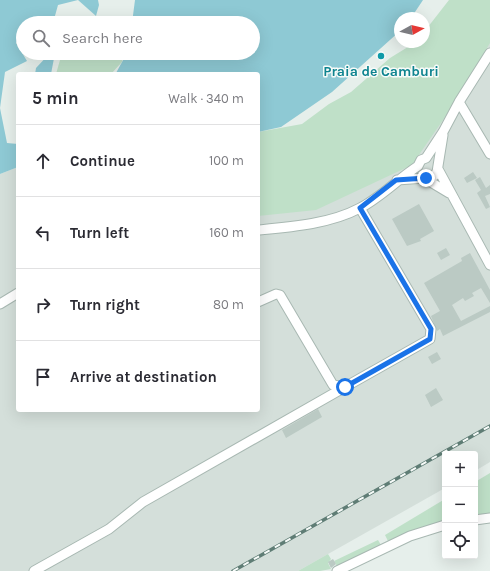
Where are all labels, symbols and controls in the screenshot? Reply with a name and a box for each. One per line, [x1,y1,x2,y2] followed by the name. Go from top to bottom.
[394,12,430,48] north arrow
[16,16,260,60] search box
[30,27,52,49] icon: search
[62,29,143,47] text: Search here
[376,51,386,61] marker: Praia de Camburi
[323,63,439,80] place label: Praia de Camburi
[32,88,79,108] text: 5 min
[168,91,244,106] text: Walk · 340 m
[32,150,54,172] icon: ahead
[70,152,135,170] text: Continue
[209,153,244,168] text: 100 m
[417,169,435,187] route end
[32,222,54,244] icon: left
[70,224,129,242] text: Turn left
[209,225,244,240] text: 160 m
[32,294,54,316] icon: right
[70,296,140,314] text: Turn right
[213,297,244,312] text: 80 m
[32,366,54,388] icon: arrive
[70,368,217,386] text: Arrive at destination
[336,378,354,396] route start
[442,451,478,559] map controls
[442,451,478,487] button: +
[442,487,478,523] button: −
[442,523,478,559] button: locate

